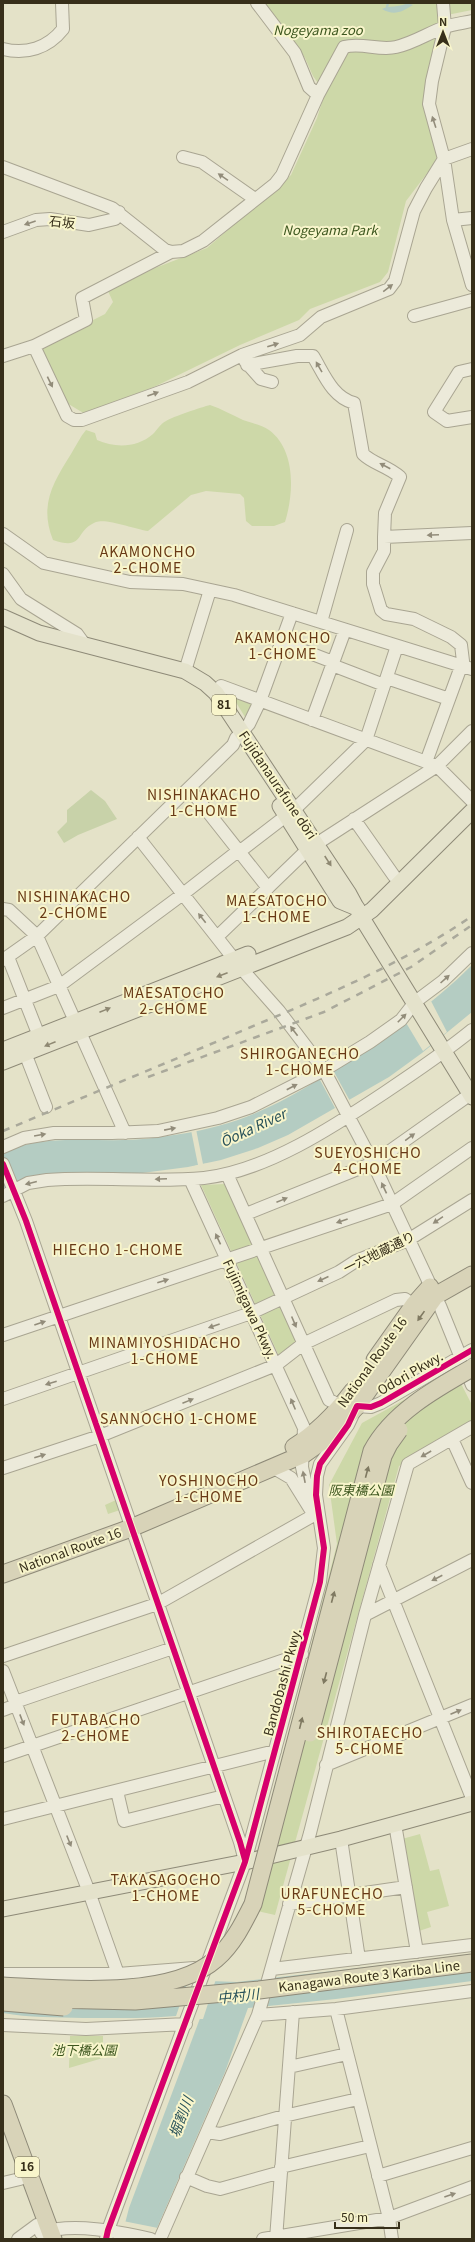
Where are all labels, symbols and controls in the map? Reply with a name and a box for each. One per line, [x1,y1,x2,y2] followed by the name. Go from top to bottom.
[423,12,463,52] north arrow
[439,13,447,29] text: N
[273,20,364,39] park label: Nogeyama zoo
[430,115,436,127] one-way arrow
[218,173,228,181] one-way arrow
[48,211,76,232] street label: 石坂
[23,220,35,226] one-way arrow
[283,220,379,239] park label: Nogeyama Park
[382,284,393,292] one-way arrow
[267,342,279,348] one-way arrow
[316,361,323,373] one-way arrow
[47,376,53,388] one-way arrow
[147,391,159,397] one-way arrow
[379,463,391,469] one-way arrow
[426,532,439,538] one-way arrow
[100,541,196,577] district label: AKAMONCHO 2-CHOME
[235,627,331,663] district label: AKAMONCHO 1-CHOME
[212,695,236,715] road number: 81
[235,727,322,843] street label: Fujidanaurafune dōri
[147,784,261,820] district label: NISHINAKACHO 1-CHOME
[325,856,332,867] one-way arrow
[17,886,131,922] district label: NISHINAKACHO 2-CHOME
[226,890,328,926] district label: MAESATOCHO 1-CHOME
[198,912,206,923] one-way arrow
[216,973,228,979] one-way arrow
[440,975,450,984] one-way arrow
[123,982,225,1018] district label: MAESATOCHO 2-CHOME
[99,1007,111,1013] one-way arrow
[397,1013,407,1023] one-way arrow
[290,1025,299,1036] one-way arrow
[43,1041,55,1047] one-way arrow
[240,1043,360,1079] district label: SHIROGANECHO 1-CHOME
[286,1084,298,1091] one-way arrow
[216,1102,291,1151] water label: Ōoka River
[163,1125,176,1131] one-way arrow
[34,1132,46,1138] one-way arrow
[405,1133,416,1141] one-way arrow
[314,1142,422,1178] district label: SUEYOSHICHO 4-CHOME
[154,1176,167,1182] one-way arrow
[25,1180,37,1186] one-way arrow
[381,1181,387,1193] one-way arrow
[276,1196,288,1202] one-way arrow
[433,1216,444,1224] one-way arrow
[335,1218,347,1224] one-way arrow
[340,1226,418,1277] street label: 一六地蔵通り
[215,1233,221,1245] one-way arrow
[53,1239,183,1259] district label: HIECHO 1-CHOME
[219,1256,282,1362] street label: Fujimigawa Pkwy.
[318,1276,329,1282] one-way arrow
[157,1277,169,1283] one-way arrow
[417,1311,425,1321] one-way arrow
[332,1313,411,1411] street label: National Route 16
[291,1317,297,1328] one-way arrow
[34,1319,46,1325] one-way arrow
[207,1323,219,1329] one-way arrow
[88,1332,242,1368] district label: MINAMIYOSHIDACHO 1-CHOME
[373,1346,446,1399] street label: Odori Pkwy.
[45,1380,57,1386] one-way arrow
[183,1397,195,1403] one-way arrow
[290,1398,296,1409] one-way arrow
[100,1408,258,1428] district label: SANNOCHO 1-CHOME
[420,1450,432,1457] one-way arrow
[34,1452,46,1458] one-way arrow
[364,1466,370,1478] one-way arrow
[158,1470,259,1506] district label: YOSHINOCHO 1-CHOME
[301,1470,307,1483] one-way arrow
[328,1480,395,1499] park label: 阪東橋公園
[16,1522,124,1577] street label: National Route 16
[431,1574,443,1581] one-way arrow
[330,1591,336,1603] one-way arrow
[258,1626,305,1738] street label: Bandobashi Pkwy.
[322,1673,328,1685] one-way arrow
[51,1709,141,1745] district label: FUTABACHO 2-CHOME
[451,1709,462,1715] one-way arrow
[20,1715,26,1727] one-way arrow
[298,1717,304,1730] one-way arrow
[317,1722,423,1758] district label: SHIROTAECHO 5-CHOME
[67,1836,73,1848] one-way arrow
[111,1869,221,1905] district label: TAKASAGOCHO 1-CHOME
[280,1883,384,1919] district label: URAFUNECHO 5-CHOME
[277,1955,461,1996] street label: Kanagawa Route 3 Kariba Line
[216,1983,262,2007] water label: 中村川
[51,2040,118,2059] park label: 池下橋公園
[163,2092,198,2140] water label: 堀割川
[15,2157,39,2177] road number: 16
[444,2192,456,2198] one-way arrow
[335,2204,399,2230] scale bar
[341,2208,368,2225] text: 50 m

